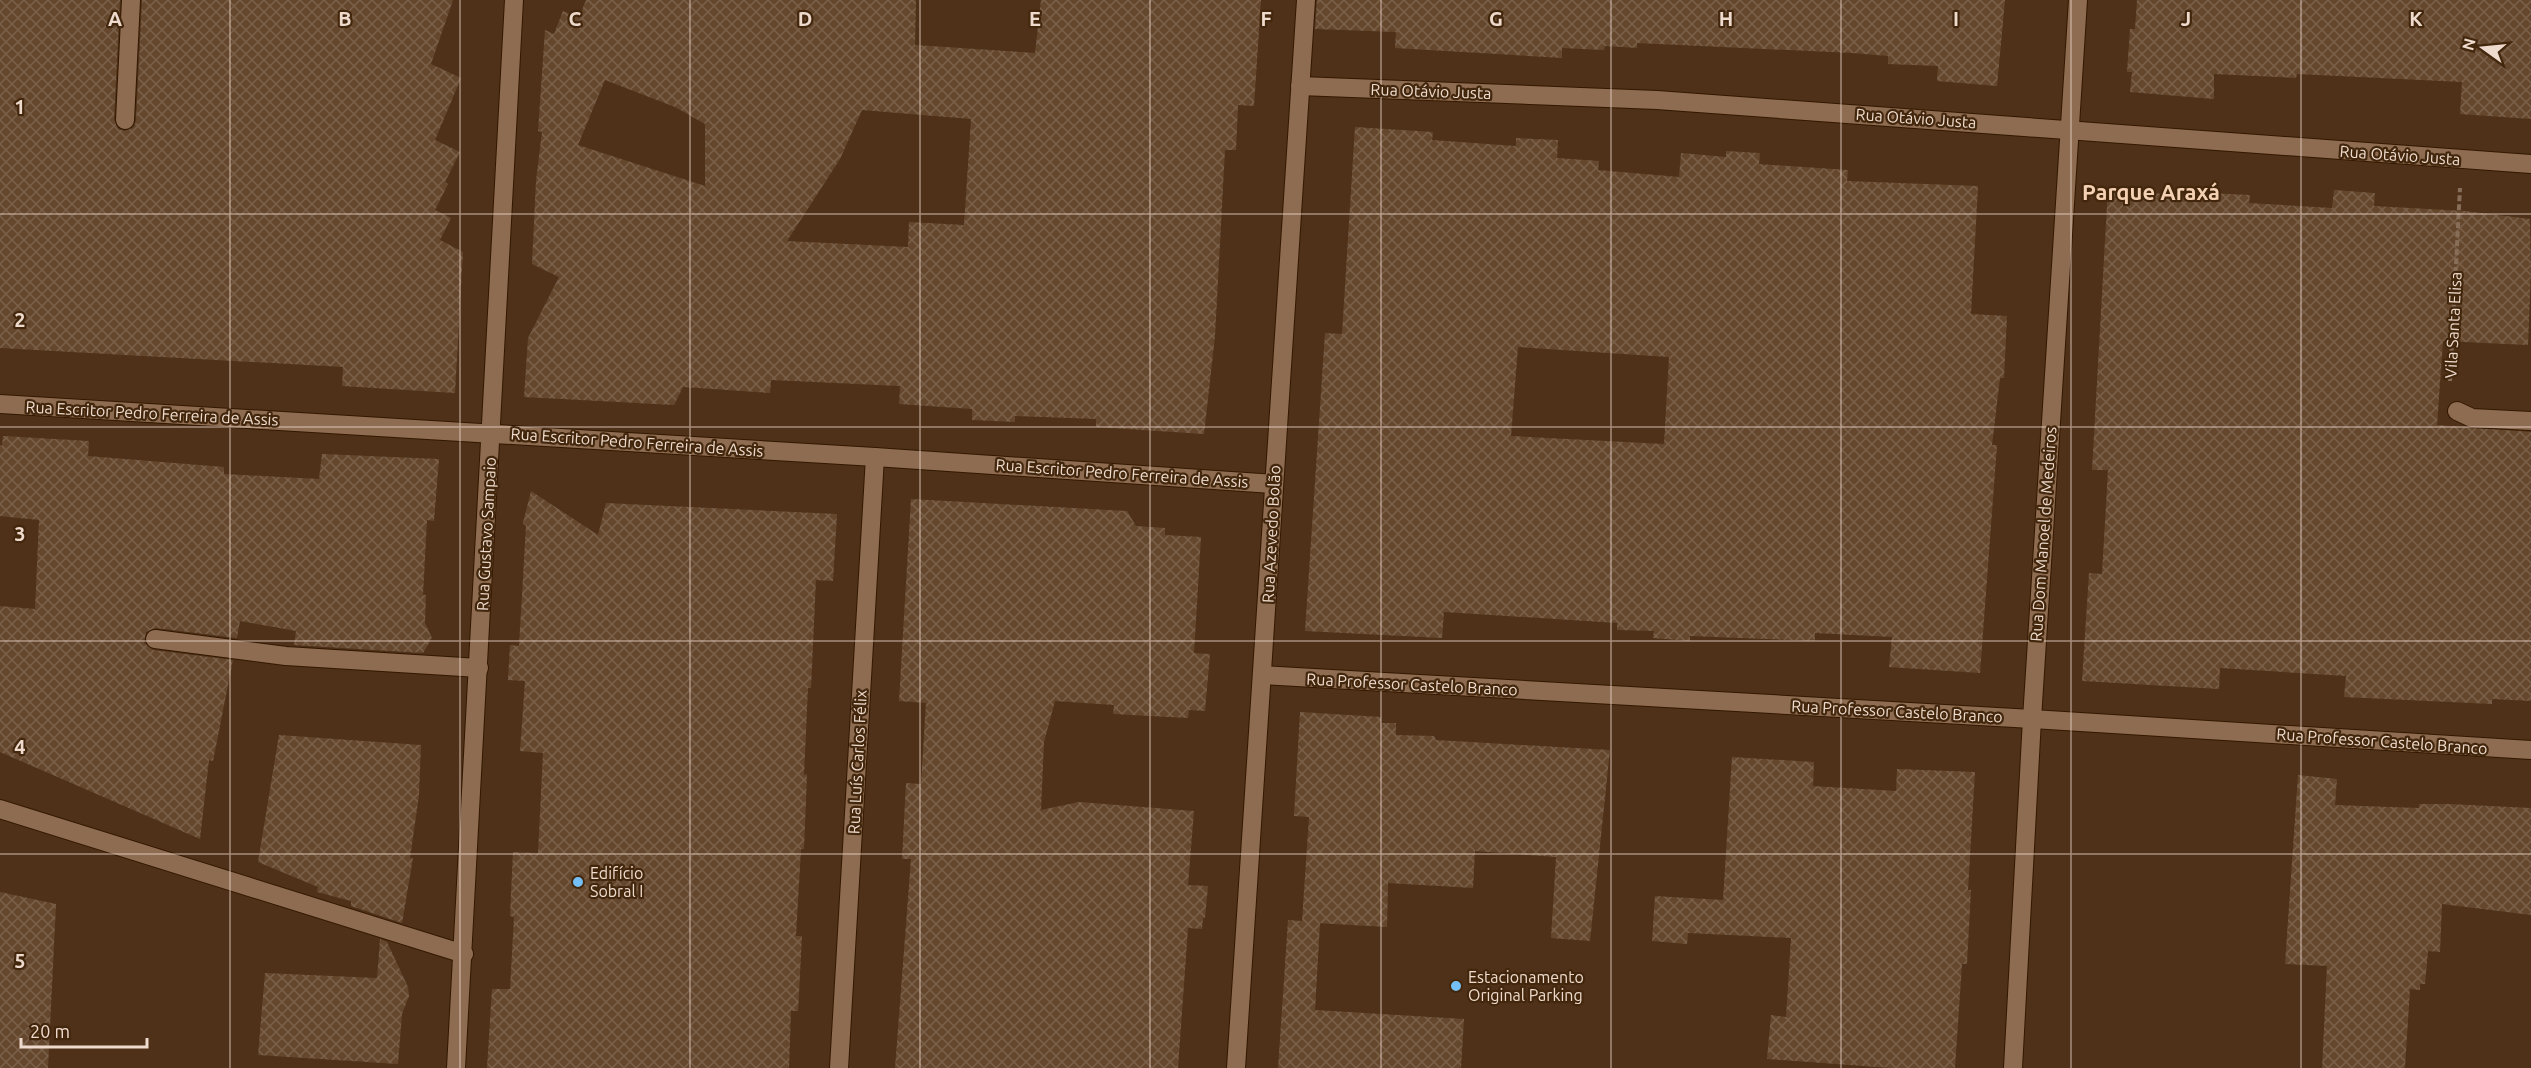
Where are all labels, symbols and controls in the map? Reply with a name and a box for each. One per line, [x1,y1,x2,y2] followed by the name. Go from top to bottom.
[108,7,122,30] text: A
[338,7,352,30] text: B
[569,7,582,30] text: C
[798,7,812,30] text: D
[1029,7,1041,30] text: E
[1260,7,1272,30] text: F
[1489,7,1503,30] text: G
[1719,7,1733,30] text: H
[1953,7,1959,30] text: I
[2181,7,2191,30] text: J
[2409,7,2423,30] text: K
[2453,18,2513,78] north arrow
[2458,36,2479,52] text: N
[1370,80,1492,102] street label: Rua Otávio Justa
[14,95,26,118] text: 1
[1855,105,1977,131] street label: Rua Otávio Justa
[2339,142,2461,168] street label: Rua Otávio Justa
[2082,179,2220,204] district label: Parque Araxá
[2441,271,2465,379] street label: Vila Santa Elisa
[14,308,26,331] text: 2
[25,397,279,429] street label: Rua Escritor Pedro Ferreira de Assis
[510,424,764,460] street label: Rua Escritor Pedro Ferreira de Assis
[2027,426,2059,642] street label: Rua Dom Manoel de Medeiros
[995,455,1249,491] street label: Rua Escritor Pedro Ferreira de Assis
[473,457,499,611] street label: Rua Gustavo Sampaio
[1258,465,1284,603] street label: Rua Azevedo Bolão
[14,522,26,545] text: 3
[1306,669,1518,699] street label: Rua Professor Castelo Branco
[844,689,870,835] street label: Rua Luís Carlos Félix
[1791,696,2003,726] street label: Rua Professor Castelo Branco
[2276,725,2488,757] street label: Rua Professor Castelo Branco
[14,735,26,758] text: 4
[590,864,643,900] place label: Edifício Sobral I
[571,875,585,889] marker: Edifício Sobral I
[14,949,26,972] text: 5
[1468,968,1584,1004] place label: Estacionamento Original Parking
[1449,979,1463,993] marker: Estacionamento Original Parking
[21,1011,147,1049] scale bar
[30,1021,70,1041] text: 20 m

